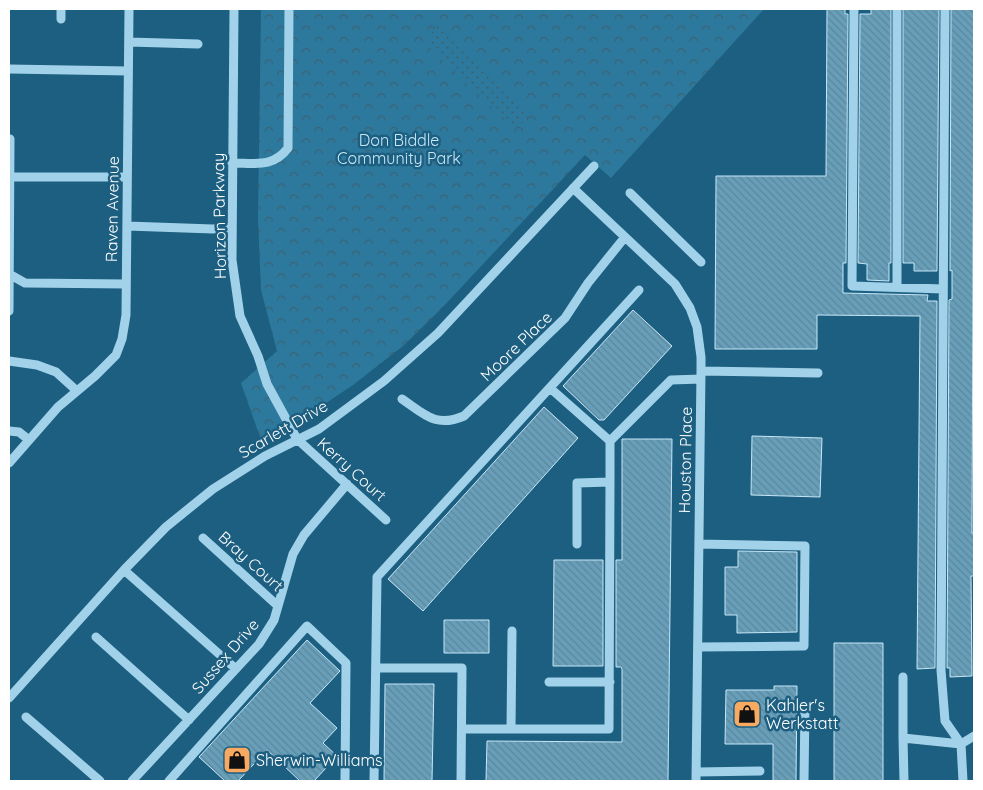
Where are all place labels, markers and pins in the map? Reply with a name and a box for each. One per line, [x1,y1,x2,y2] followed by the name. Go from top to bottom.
[766,695,838,733] place label: Kahler's Werkstatt
[732,699,762,729] shop icon: Kahler's Werkstatt
[222,745,252,775] shop icon: Sherwin-Williams
[256,750,382,770] place label: Sherwin-Williams

